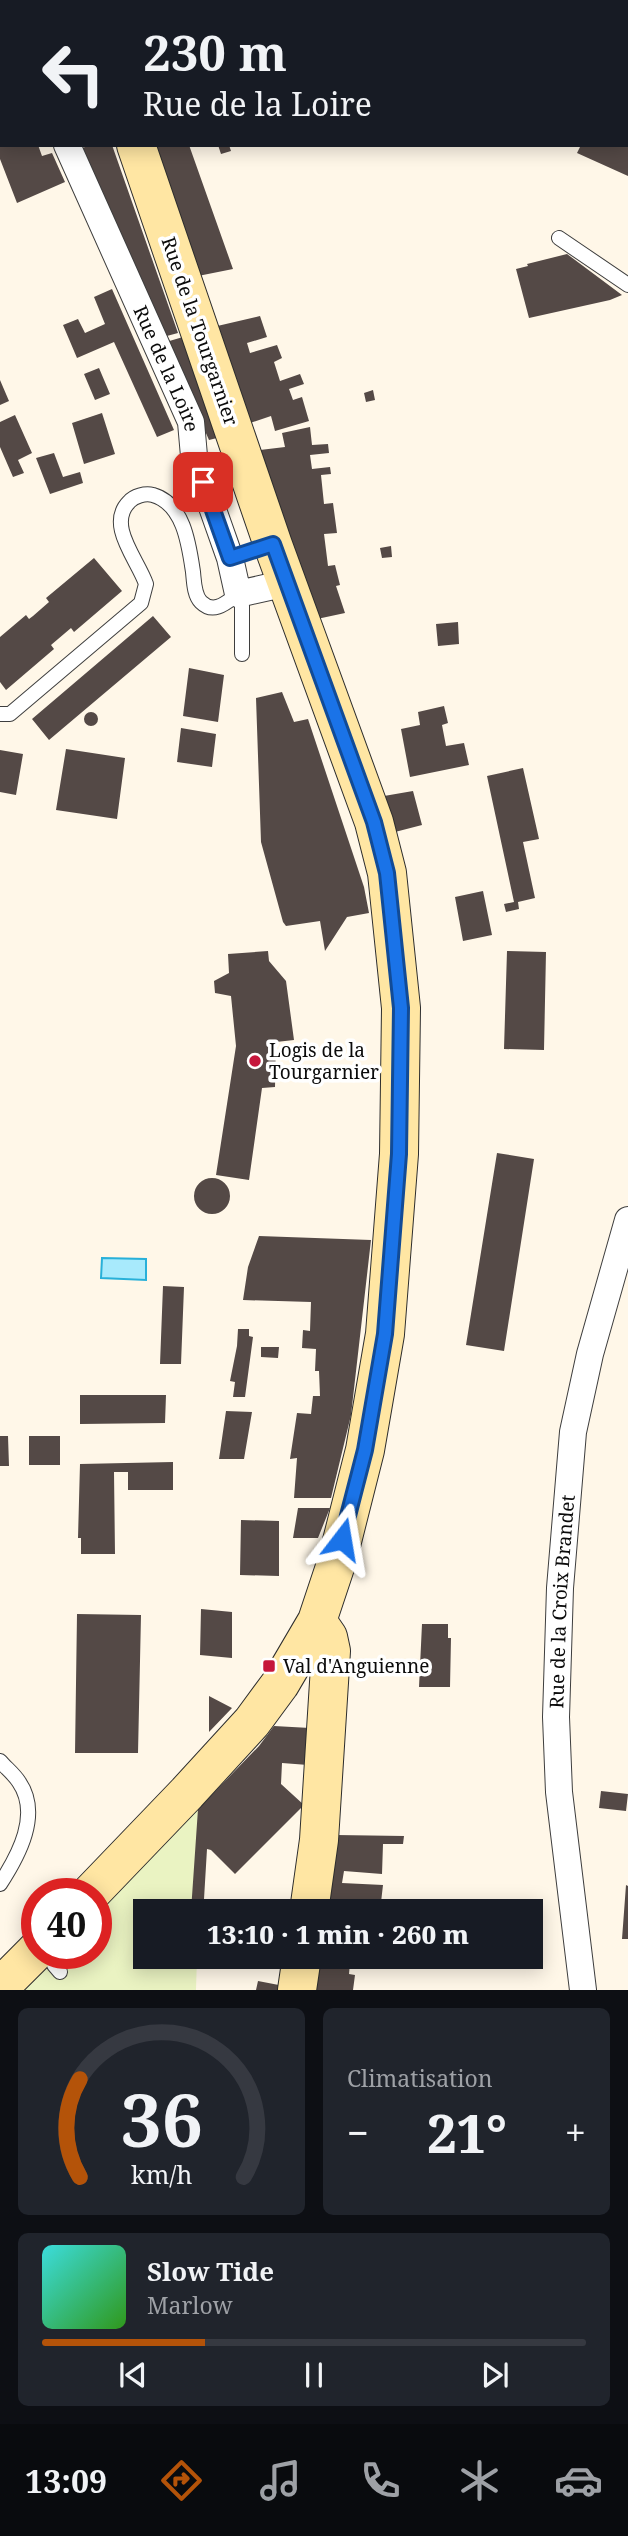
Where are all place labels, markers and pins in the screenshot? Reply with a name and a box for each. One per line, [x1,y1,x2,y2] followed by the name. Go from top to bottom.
[173,452,233,512] pin
[269,1037,379,1085] place label: Logis de la Tourgarnier
[247,1053,263,1069] marker: Logis de la Tourgarnier
[283,1653,429,1679] place label: Val d'Anguienne
[261,1658,277,1674] marker: Val d'Anguienne

